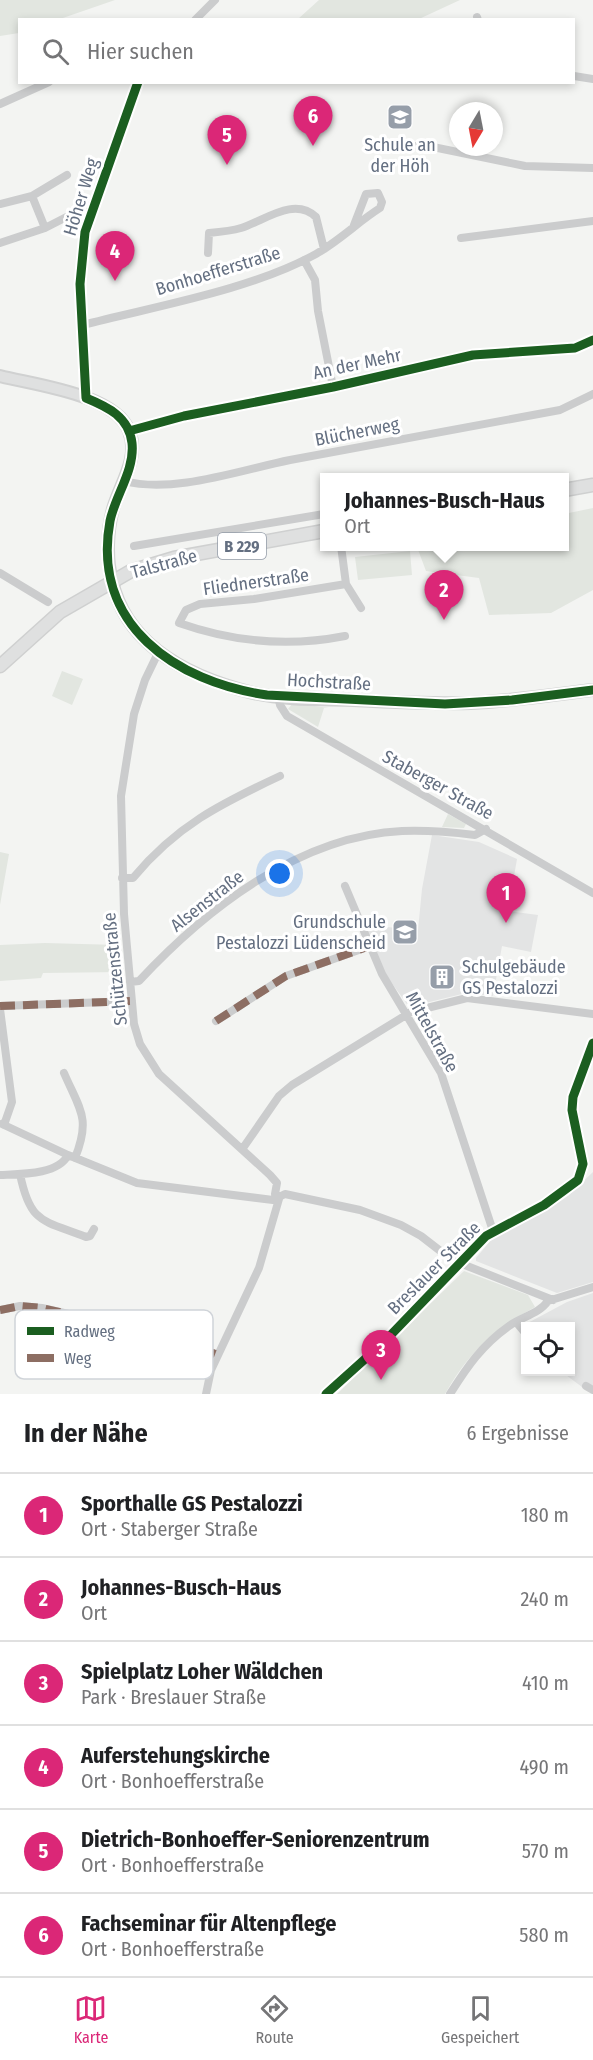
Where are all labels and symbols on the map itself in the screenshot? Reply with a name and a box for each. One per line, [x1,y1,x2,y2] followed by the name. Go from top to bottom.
[294,96,332,146] pin: 6
[385,102,415,132] school or university icon: Schule an der Höh
[449,102,503,156] north arrow
[208,116,246,165] pin: 5
[364,134,436,177] place label: Schule an der Höh
[59,155,103,238] street label: Höher Weg
[96,232,134,281] pin: 4
[153,242,283,300] street label: Bonhoefferstraße
[311,344,404,384] street label: An der Mehr
[313,413,402,451] street label: Blücherweg
[218,533,266,559] road number: B 229
[129,545,200,583] street label: Talstraße
[202,564,310,600] street label: Fliednerstraße
[424,570,464,620] pin: 2
[286,669,372,695] street label: Hochstraße
[379,745,497,825] street label: Staberger Straße
[265,859,294,888] your location
[166,866,248,936] street label: Alsenstraße
[486,874,526,923] pin: 1
[98,911,132,1027] street label: Schützenstraße
[216,911,386,954] place label: Grundschule Pestalozzi Lüdenscheid
[390,917,420,947] school or university icon: Grundschule Pestalozzi Lüdenscheid
[462,956,566,999] place label: Schulgebäude GS Pestalozzi
[427,962,457,992] building icon: Schulgebäude GS Pestalozzi
[401,988,463,1076] street label: Mittelstraße
[383,1217,485,1319] street label: Breslauer Straße
[15,1310,213,1379] legend
[64,1322,115,1341] text: Radweg
[362,1330,400,1380] pin: 3
[64,1349,92,1368] text: Weg

